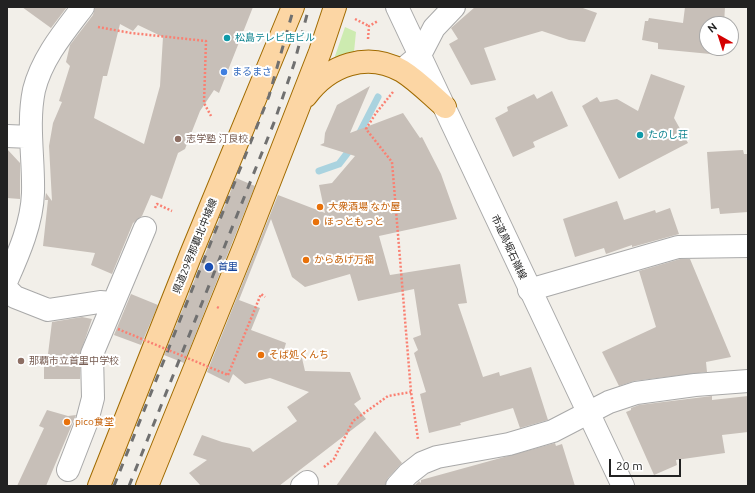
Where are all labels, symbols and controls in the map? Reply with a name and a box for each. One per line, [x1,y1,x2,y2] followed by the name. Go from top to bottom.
[699,16,739,56] north arrow
[705,20,719,35] text: N
[235,32,315,44] place label: 松島テレビ店ビル
[222,33,232,43] marker: 松島テレビ店ビル
[232,66,272,78] place label: まるまさ
[219,67,229,77] marker: まるまさ
[648,129,688,141] place label: たのし荘
[635,130,645,140] marker: たのし荘
[186,133,248,145] place label: 志学塾 汀良校
[173,134,183,144] marker: 志学塾 汀良校
[170,197,220,295] street label: 県道29号那覇北中城線
[328,201,400,213] place label: 大衆酒場 なか屋
[315,202,325,212] marker: 大衆酒場 なか屋
[489,213,529,281] street label: 市道鳥堀石嶺線
[324,216,384,228] place label: ほっともっと
[311,217,321,227] marker: ほっともっと
[314,254,374,266] place label: からあげ万福
[301,255,311,265] marker: からあげ万福
[203,261,215,273] marker: 首里
[218,261,238,273] place label: 首里
[269,349,329,361] place label: そば処くんち
[256,350,266,360] marker: そば処くんち
[29,355,119,367] place label: 那覇市立首里中学校
[16,356,26,366] marker: 那覇市立首里中学校
[75,416,114,428] place label: pico食堂
[62,417,72,427] marker: pico食堂
[611,451,683,477] scale bar
[616,459,643,472] text: 20 m

